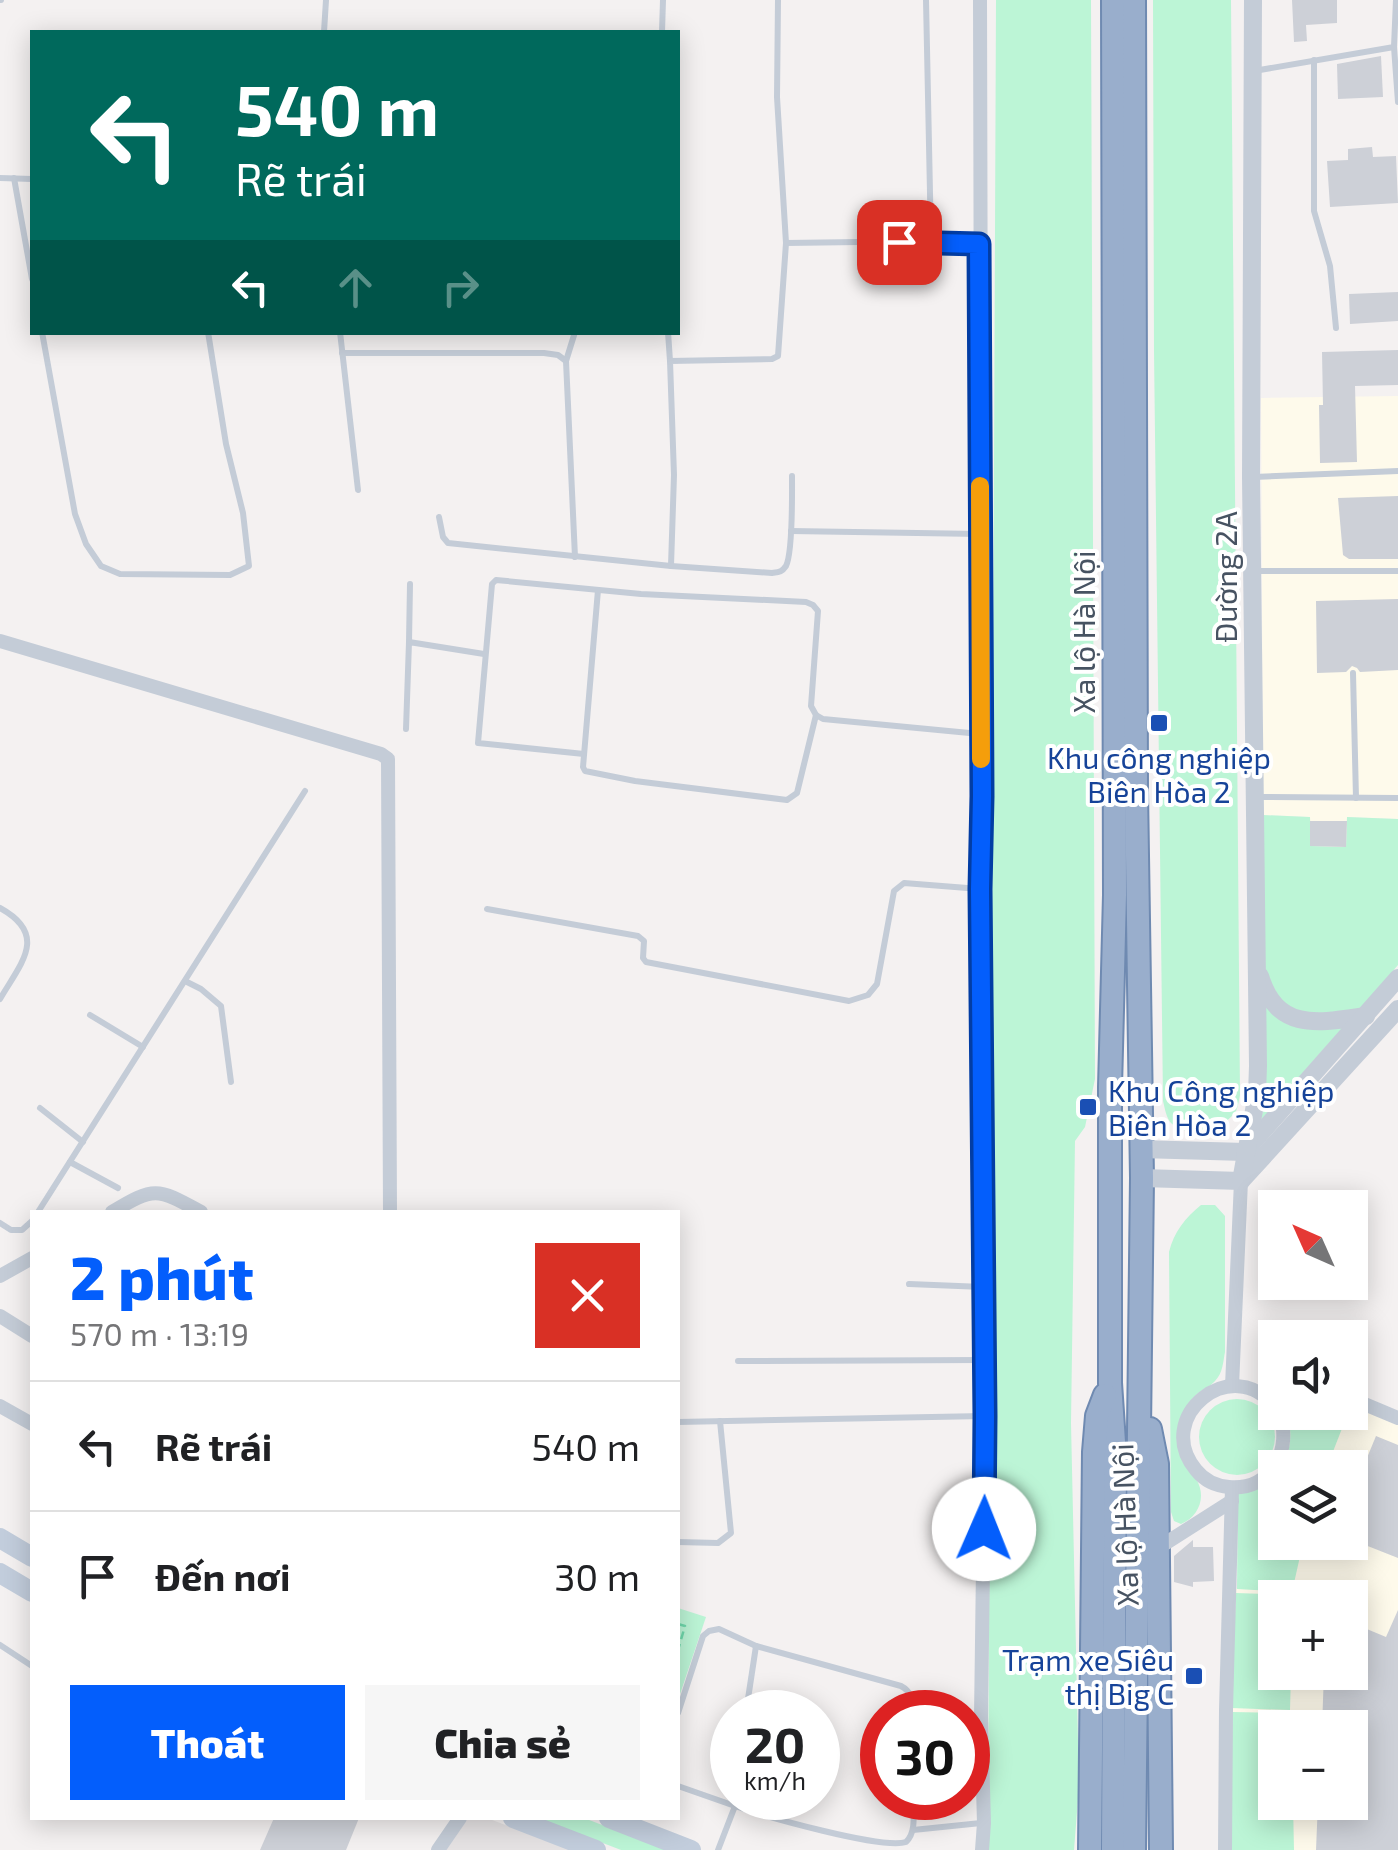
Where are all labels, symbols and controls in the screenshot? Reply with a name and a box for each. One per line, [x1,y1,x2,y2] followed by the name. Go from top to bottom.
[235,66,439,150] text: 540 m
[70,70,200,200] icon: left
[235,151,367,205] text: Rẽ trái
[857,200,942,285] pin
[872,215,927,270] icon: arrive
[223,260,278,315] icon: left
[328,260,383,315] icon: ahead
[433,260,488,315] icon: right
[1207,511,1243,643] street label: Đường 2A
[1065,551,1101,713] street label: Xa lộ Hà Nội
[1148,712,1170,734] marker: Khu công nghiệp Biên Hòa 2
[1047,739,1271,809] place label: Khu công nghiệp Biên Hòa 2
[1108,1072,1335,1142] place label: Khu Công nghiệp Biên Hòa 2
[1077,1096,1099,1118] marker: Khu Công nghiệp Biên Hòa 2
[1258,1190,1368,1300] north arrow
[1258,1190,1368,1820] map controls
[70,1240,253,1312] text: 2 phút
[535,1243,640,1348] button: close
[70,1314,249,1352] text: 570 m · 13:19
[1258,1320,1368,1430] button: sound
[70,1419,125,1474] icon: left
[155,1423,272,1469] text: Rẽ trái
[532,1423,640,1469] text: 540 m
[1103,1443,1145,1607] street label: Xa lộ Hà Nội
[1258,1450,1368,1560] button: layers
[932,1477,1036,1581] position arrow
[70,1549,125,1604] icon: arrive
[155,1553,291,1599] text: Đến nơi
[554,1553,640,1599] text: 30 m
[1258,1580,1368,1690] button: +
[1002,1641,1174,1711] place label: Trạm xe Siêu thị Big C
[1183,1665,1205,1687] marker: Trạm xe Siêu thị Big C
[70,1685,345,1800] button: Thoát
[365,1685,640,1800] button: Chia sẻ
[860,1690,990,1820] speed limit sign: 30
[1258,1710,1368,1820] button: −
[745,1713,805,1773] text: 20
[744,1765,806,1795] text: km/h

